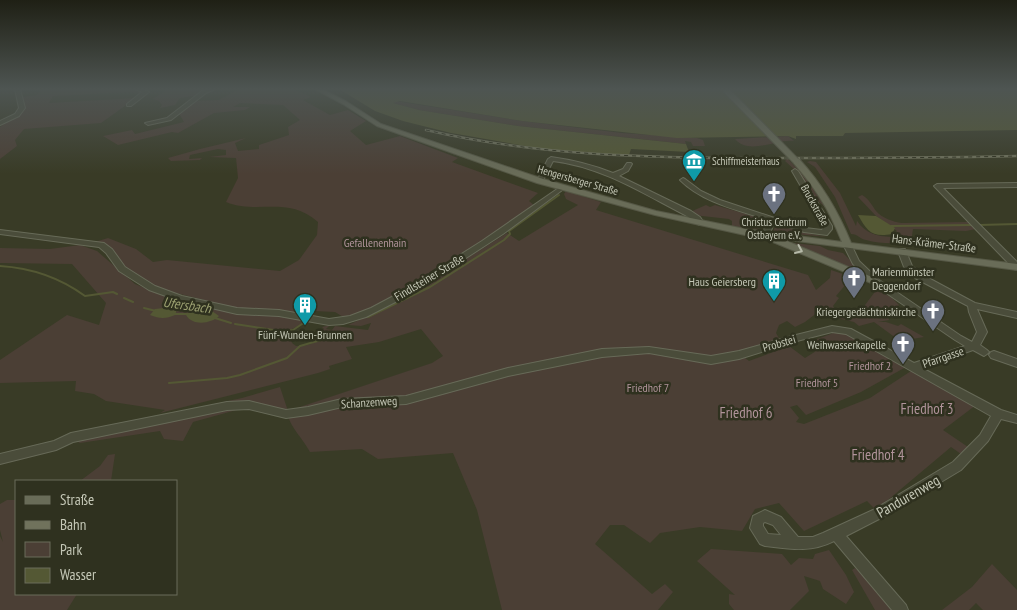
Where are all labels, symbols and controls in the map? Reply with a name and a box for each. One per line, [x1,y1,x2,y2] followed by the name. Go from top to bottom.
[681,148,707,182] museum icon: Schiffmeisterhaus
[712,154,780,168] place label: Schiffmeisterhaus
[536,162,620,198] street label: Hengersberger Straße
[761,181,787,215] church icon: Christus Centrum Ostbayern e.V.
[798,182,832,229] street label: Bruckstraße
[742,215,806,242] place label: Christus Centrum Ostbayern e.V.
[891,230,977,256] street label: Hans-Krämer-Straße
[344,235,406,250] park label: Gefallenenhain
[794,244,803,255] one-way arrow
[391,250,467,304] street label: Findlsteiner Straße
[872,264,935,293] place label: Marienmünster Deggendorf
[841,265,867,299] church icon: Marienmünster Deggendorf
[761,268,787,302] building icon: Haus Geiersberg
[689,274,756,289] place label: Haus Geiersberg
[292,292,318,326] building icon: Fünf-Wunden-Brunnen
[162,293,213,317] water label: Ufersbach
[920,298,946,332] church icon: Kriegergedächtniskirche
[816,304,916,319] place label: Kriegergedächtniskirche
[258,327,352,342] place label: Fünf-Wunden-Brunnen
[761,331,797,355] street label: Probstei
[890,331,916,365] church icon: Weihwasserkapelle
[807,337,886,352] place label: Weihwasserkapelle
[920,343,966,371] street label: Pfarrgasse
[849,358,891,373] park label: Friedhof 2
[796,375,838,390] park label: Friedhof 5
[627,380,669,395] park label: Friedhof 7
[340,393,398,411] street label: Schanzenweg
[901,399,953,418] park label: Friedhof 3
[720,403,773,422] park label: Friedhof 6
[852,445,905,464] park label: Friedhof 4
[873,470,943,522] street label: Pandurenweg
[15,480,178,595] legend
[60,490,94,509] text: Straße
[60,515,86,534] text: Bahn
[60,540,82,559] text: Park
[60,565,97,584] text: Wasser

